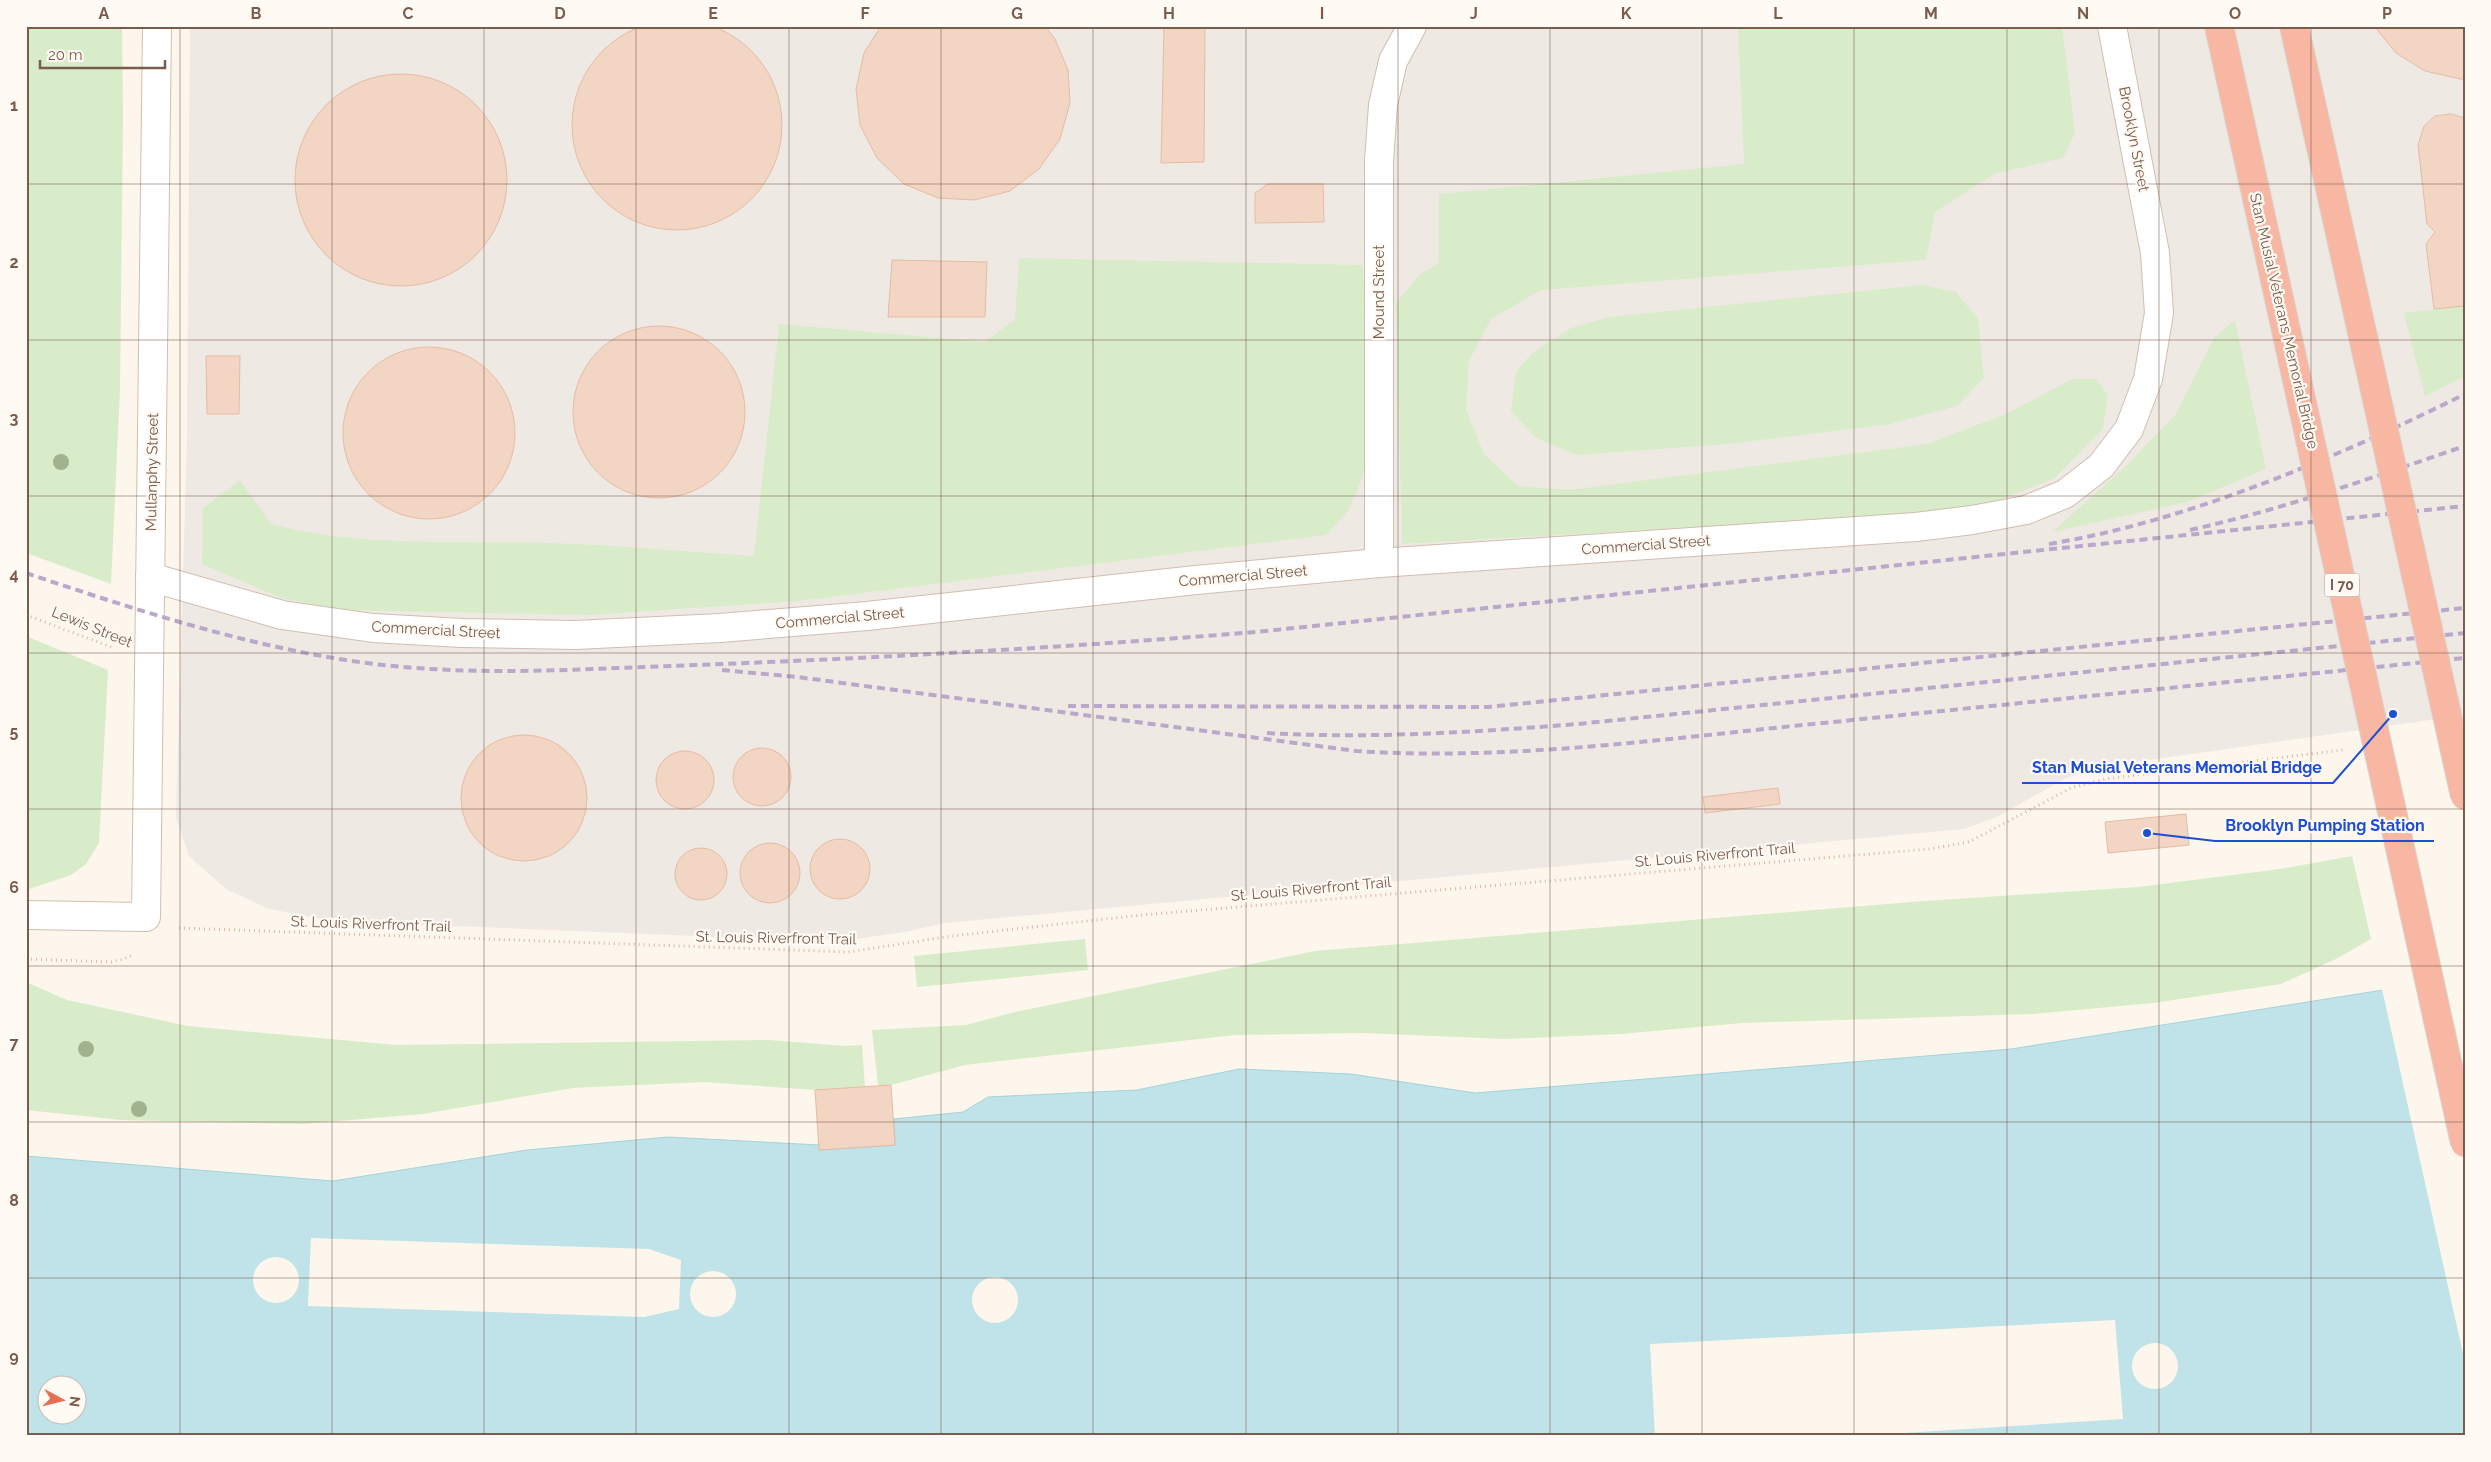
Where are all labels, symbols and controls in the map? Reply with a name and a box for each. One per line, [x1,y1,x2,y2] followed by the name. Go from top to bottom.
[99,4,110,23] text: A
[251,4,262,23] text: B
[403,4,414,23] text: C
[554,4,566,23] text: D
[708,4,718,23] text: E
[860,4,870,23] text: F
[1011,4,1023,23] text: G
[1163,4,1175,23] text: H
[1320,4,1324,23] text: I
[1470,4,1478,23] text: J
[1621,4,1632,23] text: K
[1773,4,1783,23] text: L
[1924,4,1938,23] text: M
[2077,4,2089,23] text: N
[2229,4,2241,23] text: O
[2382,4,2392,23] text: P
[40,38,165,70] scale bar
[48,46,83,64] text: 20 m
[2115,85,2153,193] street label: Brooklyn Street
[10,96,18,115] text: 1
[2246,191,2322,451] street label: Stan Musial Veterans Memorial Bridge
[1370,245,1388,339] street label: Mound Street
[9,253,19,272] text: 2
[10,409,19,428] text: 3
[142,413,162,531] street label: Mullanphy Street
[1581,532,1711,558] street label: Commercial Street
[1178,561,1308,591] street label: Commercial Street
[9,565,19,584] text: 4
[2324,574,2360,596] road number: I 70
[49,603,135,651] street label: Lewis Street
[775,603,905,633] street label: Commercial Street
[371,618,501,642] street label: Commercial Street
[10,722,19,741] text: 5
[2022,752,2333,783] callout: Stan Musial Veterans Memorial Bridge
[2032,758,2322,777] text: Stan Musial Veterans Memorial Bridge
[2215,810,2434,841] callout: Brooklyn Pumping Station
[2225,816,2425,835] text: Brooklyn Pumping Station
[1634,839,1797,871] street label: St. Louis Riverfront Trail
[1230,873,1393,905] street label: St. Louis Riverfront Trail
[9,878,19,897] text: 6
[290,912,453,936] street label: St. Louis Riverfront Trail
[695,928,857,948] street label: St. Louis Riverfront Trail
[10,1034,19,1053] text: 7
[9,1191,19,1210] text: 8
[9,1347,19,1366] text: 9
[38,1374,88,1424] north arrow
[66,1395,83,1408] text: N

